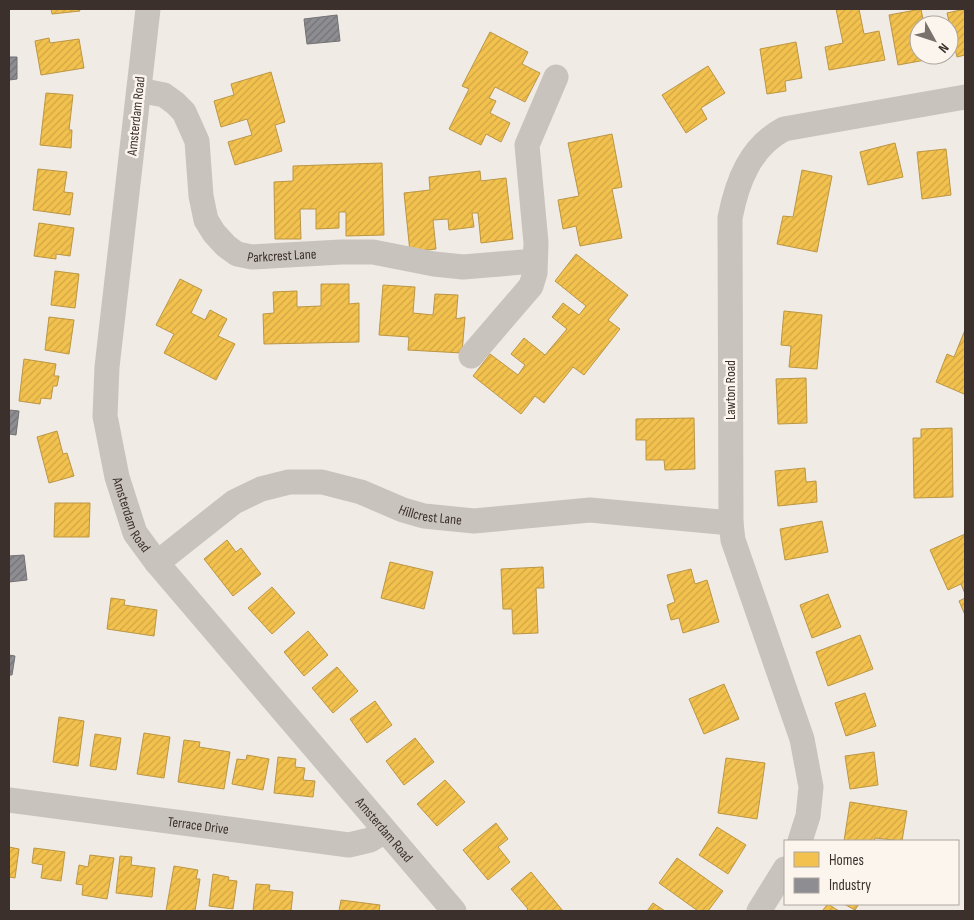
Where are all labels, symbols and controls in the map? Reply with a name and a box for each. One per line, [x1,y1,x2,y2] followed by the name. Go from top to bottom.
[909,15,959,65] north arrow
[935,40,952,56] text: N
[123,75,149,157] street label: Amsterdam Road
[246,245,317,266] street label: Parkcrest Lane
[722,360,739,420] street label: Lawton Road
[109,474,155,555] street label: Amsterdam Road
[396,501,463,528] street label: Hillcrest Lane
[351,793,417,866] street label: Amsterdam Road
[167,813,230,838] street label: Terrace Drive
[784,840,959,905] legend
[829,851,864,870] text: Homes
[829,876,871,895] text: Industry

